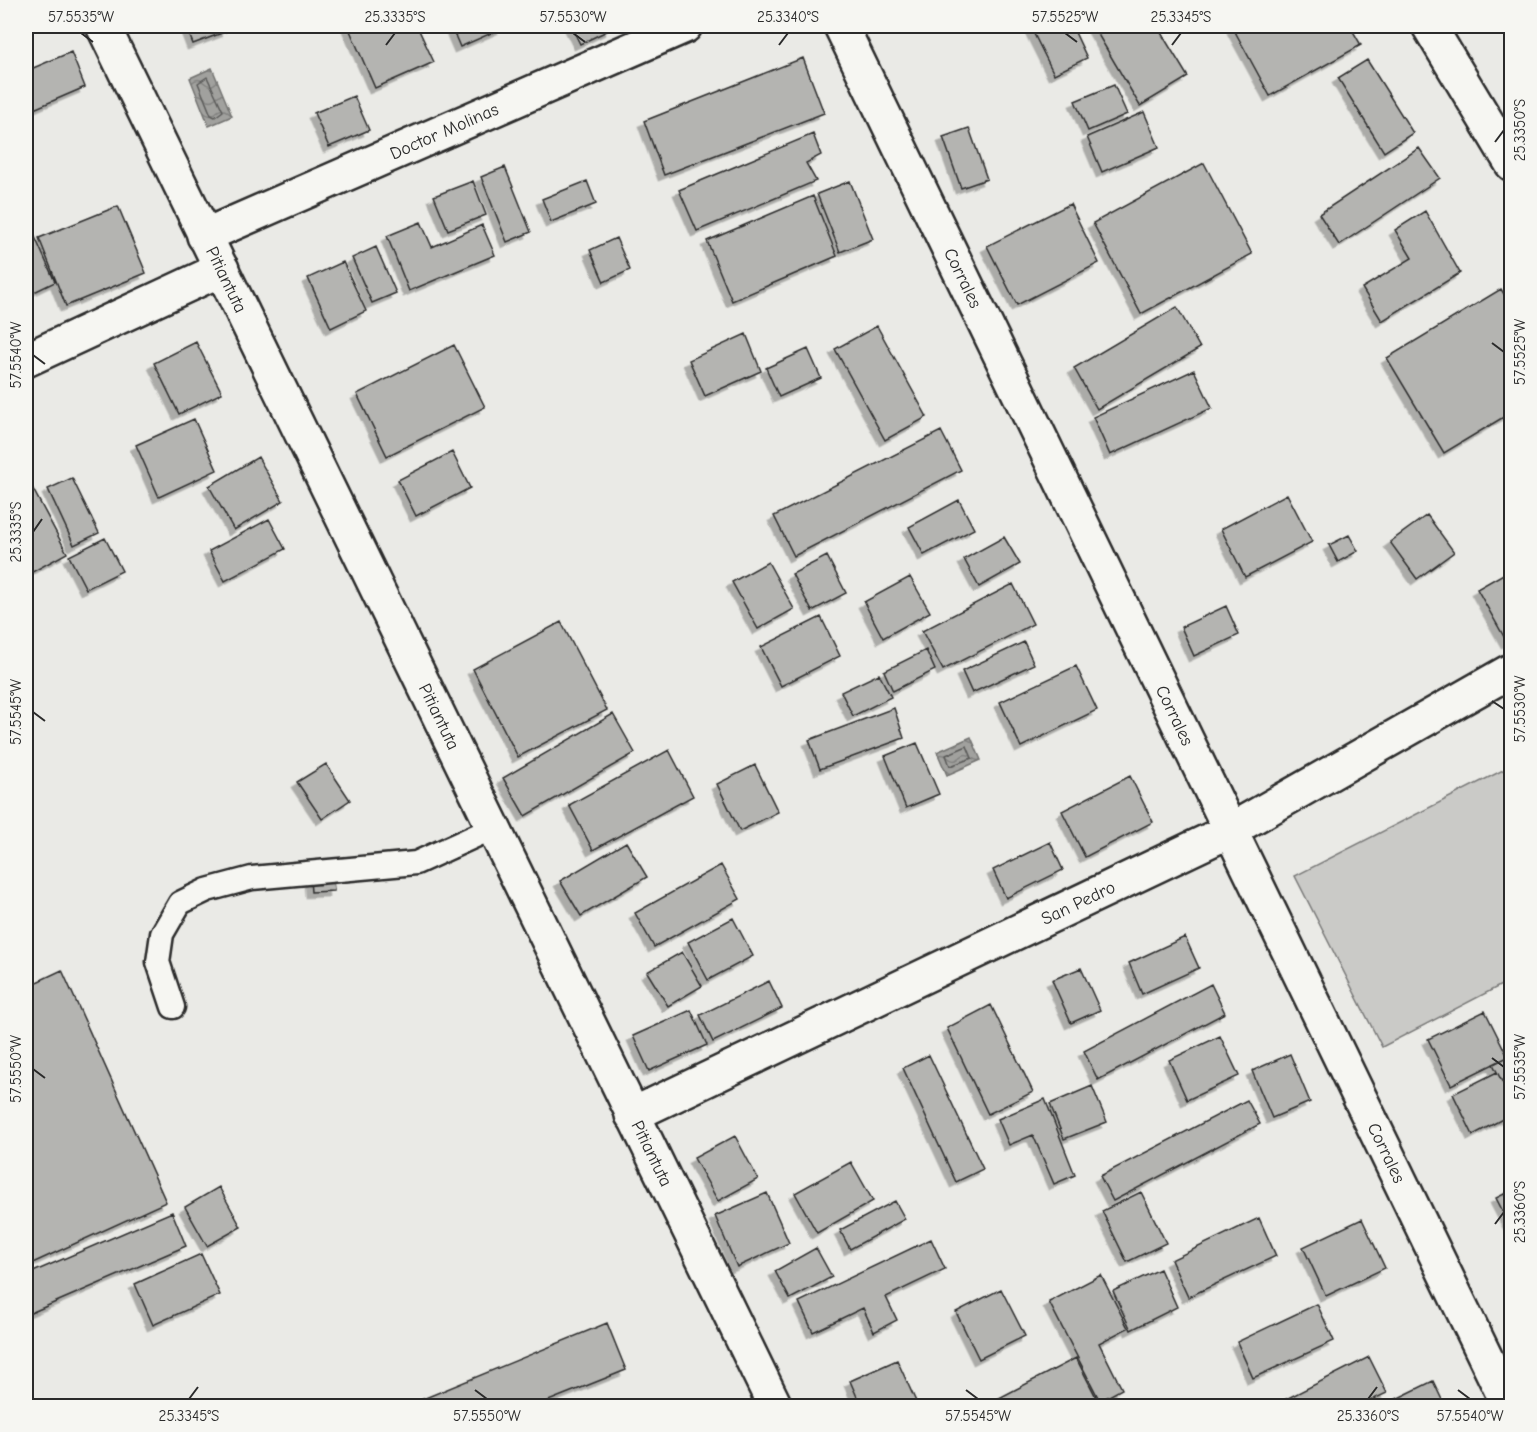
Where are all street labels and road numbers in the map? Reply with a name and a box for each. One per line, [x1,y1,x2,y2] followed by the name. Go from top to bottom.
[387,98,502,164] street label: Doctor Molinas
[201,243,251,316] street label: Pitiantuta
[940,244,986,312] street label: Corrales
[414,680,464,753] street label: Pitiantuta
[1151,682,1198,749] street label: Corrales
[1038,876,1119,929] street label: San Pedro
[627,1117,677,1190] street label: Pitiantuta
[1363,1119,1410,1186] street label: Corrales

